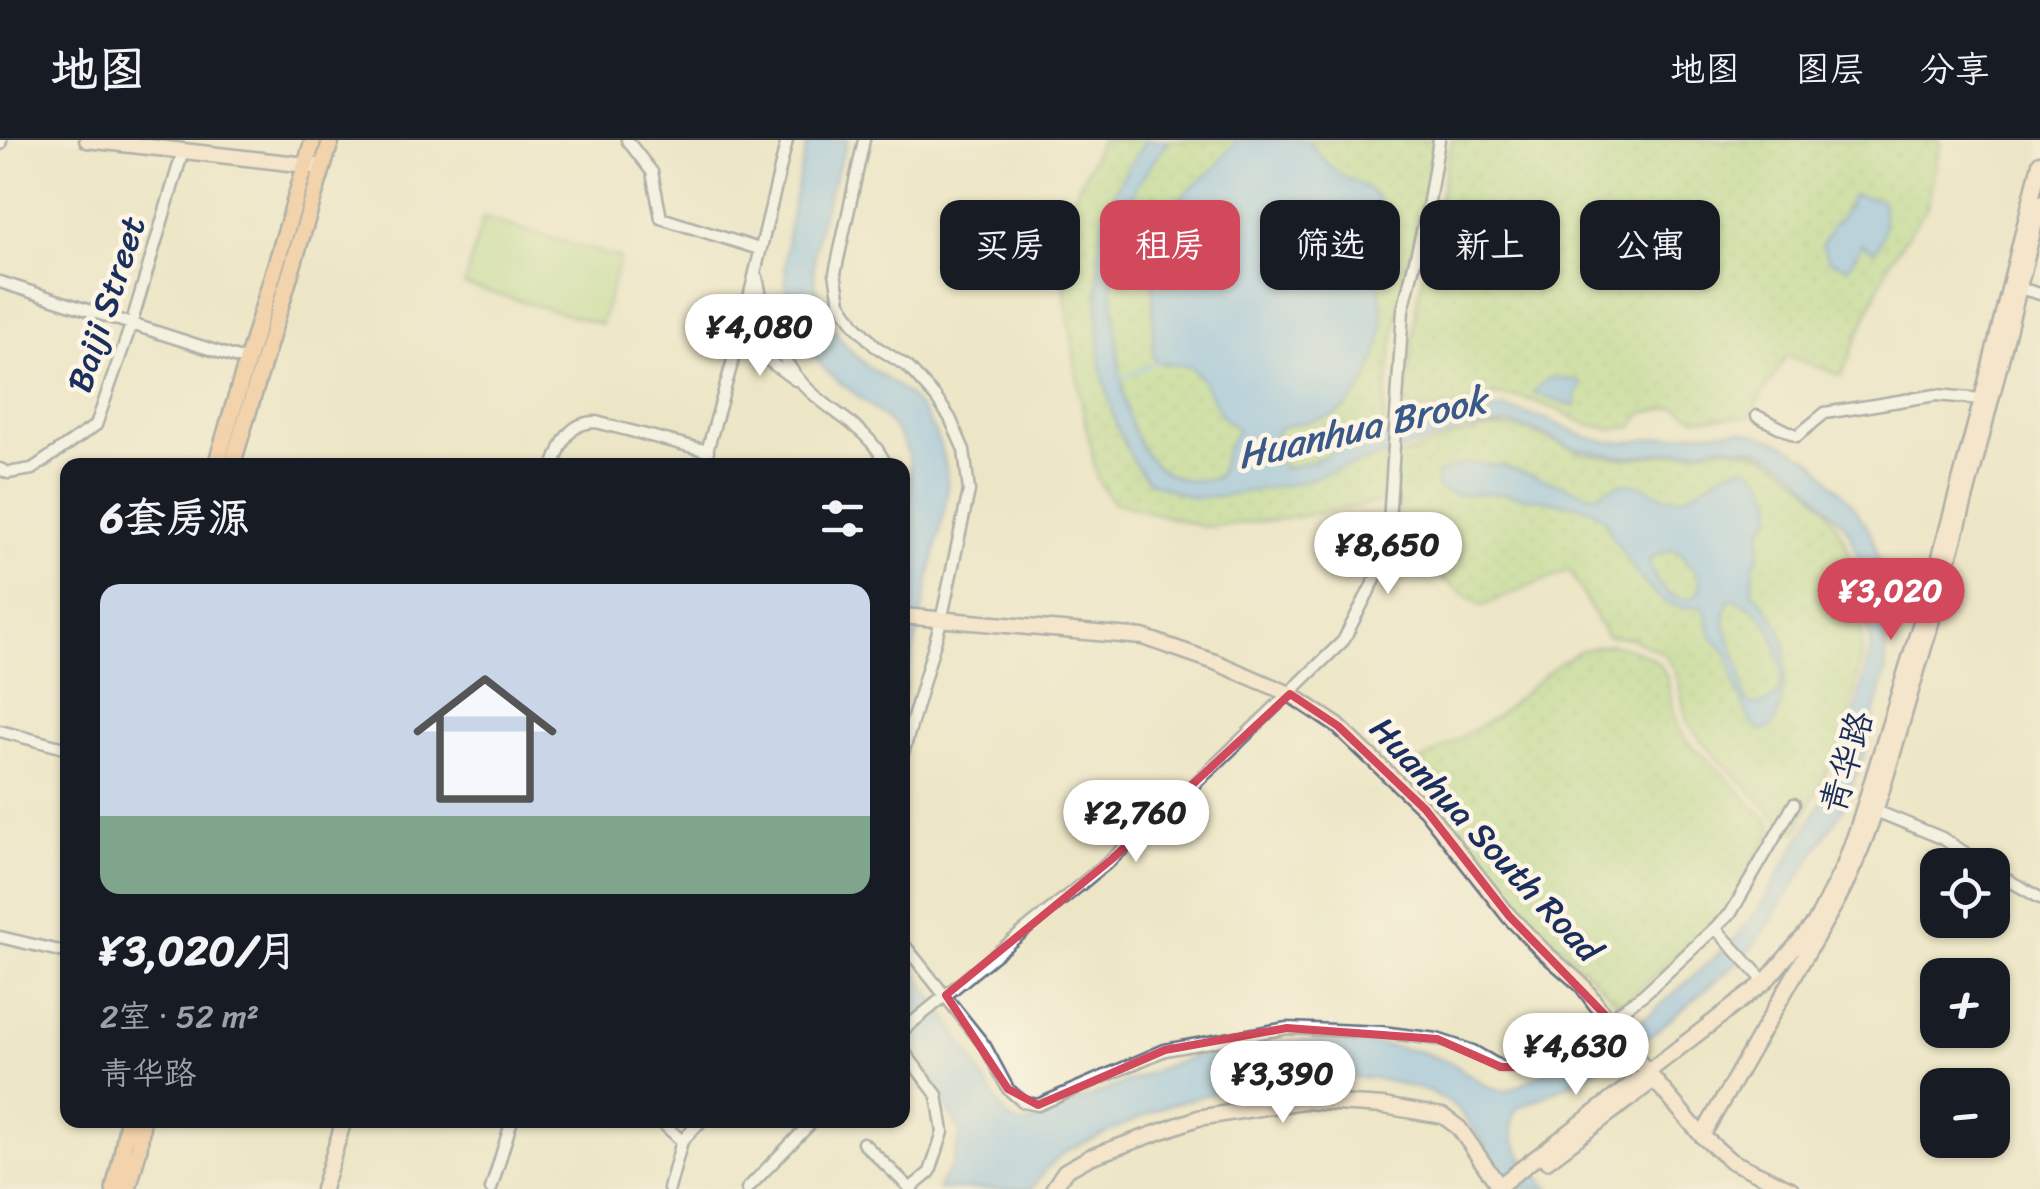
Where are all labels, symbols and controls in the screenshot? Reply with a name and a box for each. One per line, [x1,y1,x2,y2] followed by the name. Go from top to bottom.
[50,27,146,112] text: 地图
[1670,38,1740,100] text: 地图
[1795,38,1865,100] text: 图层
[1920,38,1990,100] text: 分享
[940,200,1080,290] chip: 买房
[1100,200,1240,290] chip: 租房
[1260,200,1400,290] chip: 筛选
[1420,200,1560,290] chip: 新上
[1580,200,1720,290] chip: 公寓
[48,208,164,400] street label: Baiji Street
[679,294,841,379] pin: ¥4,080
[707,298,813,355] text: ¥4,080
[1231,366,1498,489] water label: Huanhua Brook
[100,481,250,555] text: 6套房源
[815,491,870,546] icon: filters
[1307,512,1469,597] pin: ¥8,650
[1336,516,1440,573] text: ¥8,650
[1810,558,1972,643] pin: ¥3,020
[1840,562,1942,619] text: ¥3,020
[395,649,575,829] icon: home
[1354,701,1620,979] street label: Huanhua South Road
[1801,703,1891,821] street label: 青华路
[1055,780,1217,865] pin: ¥2,760
[1085,784,1187,841] text: ¥2,760
[1920,848,2010,1158] map controls
[1920,848,2010,938] button: locate
[100,914,298,988] text: ¥3,020/月
[1920,958,2010,1048] button: +
[100,988,259,1045] text: 2室 · 52 m²
[1495,1013,1657,1098] pin: ¥4,630
[1525,1017,1627,1074] text: ¥4,630
[1202,1041,1364,1126] pin: ¥3,390
[100,1045,196,1102] text: 青华路
[1232,1045,1334,1102] text: ¥3,390
[1920,1068,2010,1158] button: −

